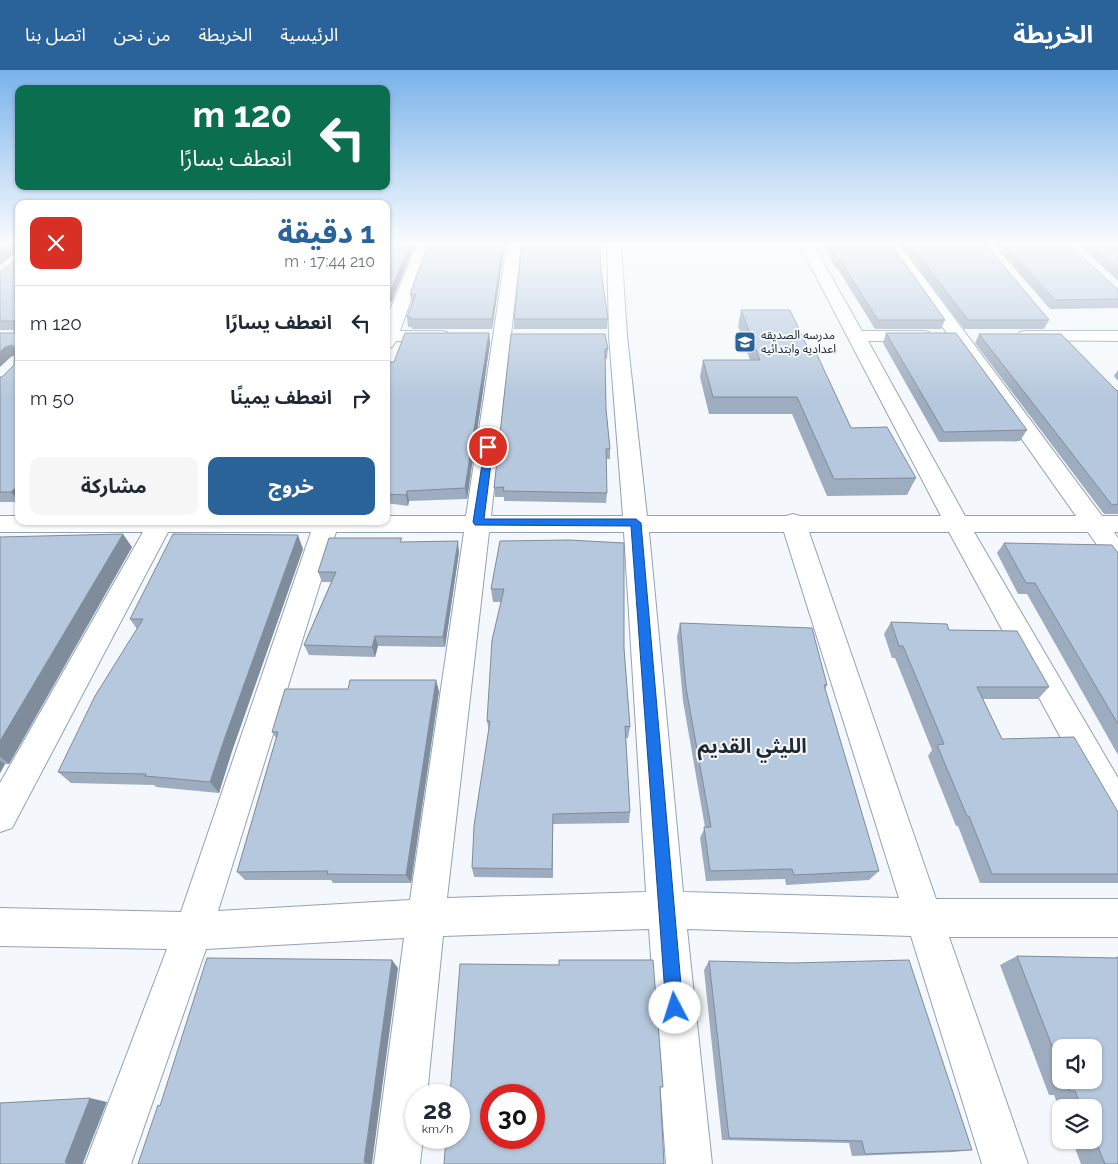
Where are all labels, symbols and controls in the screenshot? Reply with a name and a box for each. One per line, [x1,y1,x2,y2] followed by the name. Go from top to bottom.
[1013,20,1093,49] text: الخريطة
[25,24,86,45] text: اتصل بنا
[114,24,170,45] text: من نحن
[198,24,252,45] text: الخريطة
[280,24,338,45] text: الرئيسية
[192,94,292,135] text: 120 m
[310,105,375,170] icon: left
[180,145,292,171] text: انعطف يسارًا
[277,215,375,250] text: 1 دقيقة
[30,217,82,269] button: close
[284,252,375,271] text: 210 m · 17:44
[347,309,375,337] icon: left
[225,311,332,333] text: انعطف يسارًا
[30,312,82,334] text: 120 m
[761,328,836,356] place label: مدرسه الصديقه اعداديه وابتدائيه
[733,330,757,354] school or university icon: مدرسه الصديقه اعداديه وابتدائيه
[347,384,375,412] icon: right
[230,386,332,408] text: انعطف يمينًا
[30,387,74,409] text: 50 m
[467,426,509,468] pin
[474,433,502,461] icon: arrive
[30,457,198,515] button: مشاركة
[208,457,375,515] button: خروج
[697,734,807,763] district label: الليثي القديم
[648,981,700,1033] position arrow
[1052,1039,1102,1149] map controls
[1052,1039,1102,1089] button: sound
[480,1084,545,1149] speed limit sign: 30
[423,1095,452,1125] text: 28
[1052,1099,1102,1149] button: layers
[422,1122,453,1136] text: km/h

